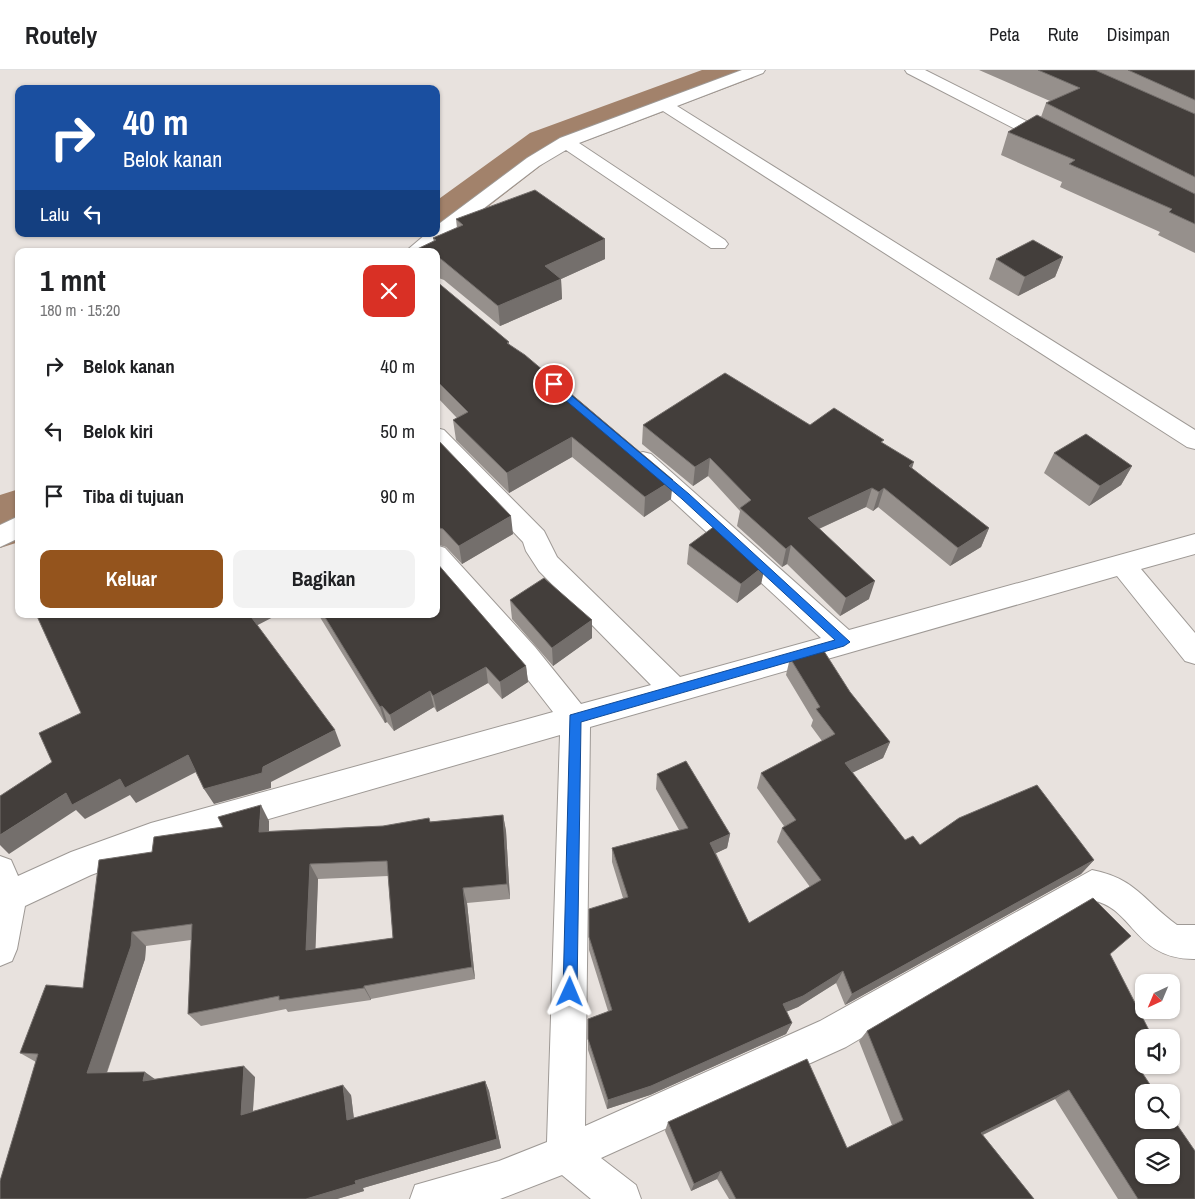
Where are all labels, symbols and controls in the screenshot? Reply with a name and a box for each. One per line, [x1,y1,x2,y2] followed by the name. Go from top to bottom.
[25,19,97,51] text: Routely
[989,22,1020,47] text: Peta
[1048,22,1079,47] text: Rute
[1107,22,1170,47] text: Disimpan
[123,99,188,146] text: 40 m
[40,105,105,170] icon: right
[123,144,222,174] text: Belok kanan
[79,200,107,228] icon: left
[40,201,69,227] text: Lalu
[40,260,106,300] text: 1 mnt
[363,265,415,317] button: close
[40,299,120,321] text: 180 m · 15:20
[40,352,68,380] icon: right
[83,353,175,379] text: Belok kanan
[380,353,415,379] text: 40 m
[533,363,575,405] pin
[540,370,568,398] icon: arrive
[40,417,68,445] icon: left
[83,418,153,444] text: Belok kiri
[380,418,415,444] text: 50 m
[40,482,68,510] icon: arrive
[83,483,184,509] text: Tiba di tujuan
[380,483,415,509] text: 90 m
[40,550,223,608] button: Keluar
[233,550,415,608] button: Bagikan
[543,965,595,1017] position arrow
[1135,974,1180,1019] north arrow
[1135,974,1180,1184] map controls
[1135,1029,1180,1074] button: sound
[1135,1084,1180,1129] button: search
[1135,1139,1180,1184] button: layers

